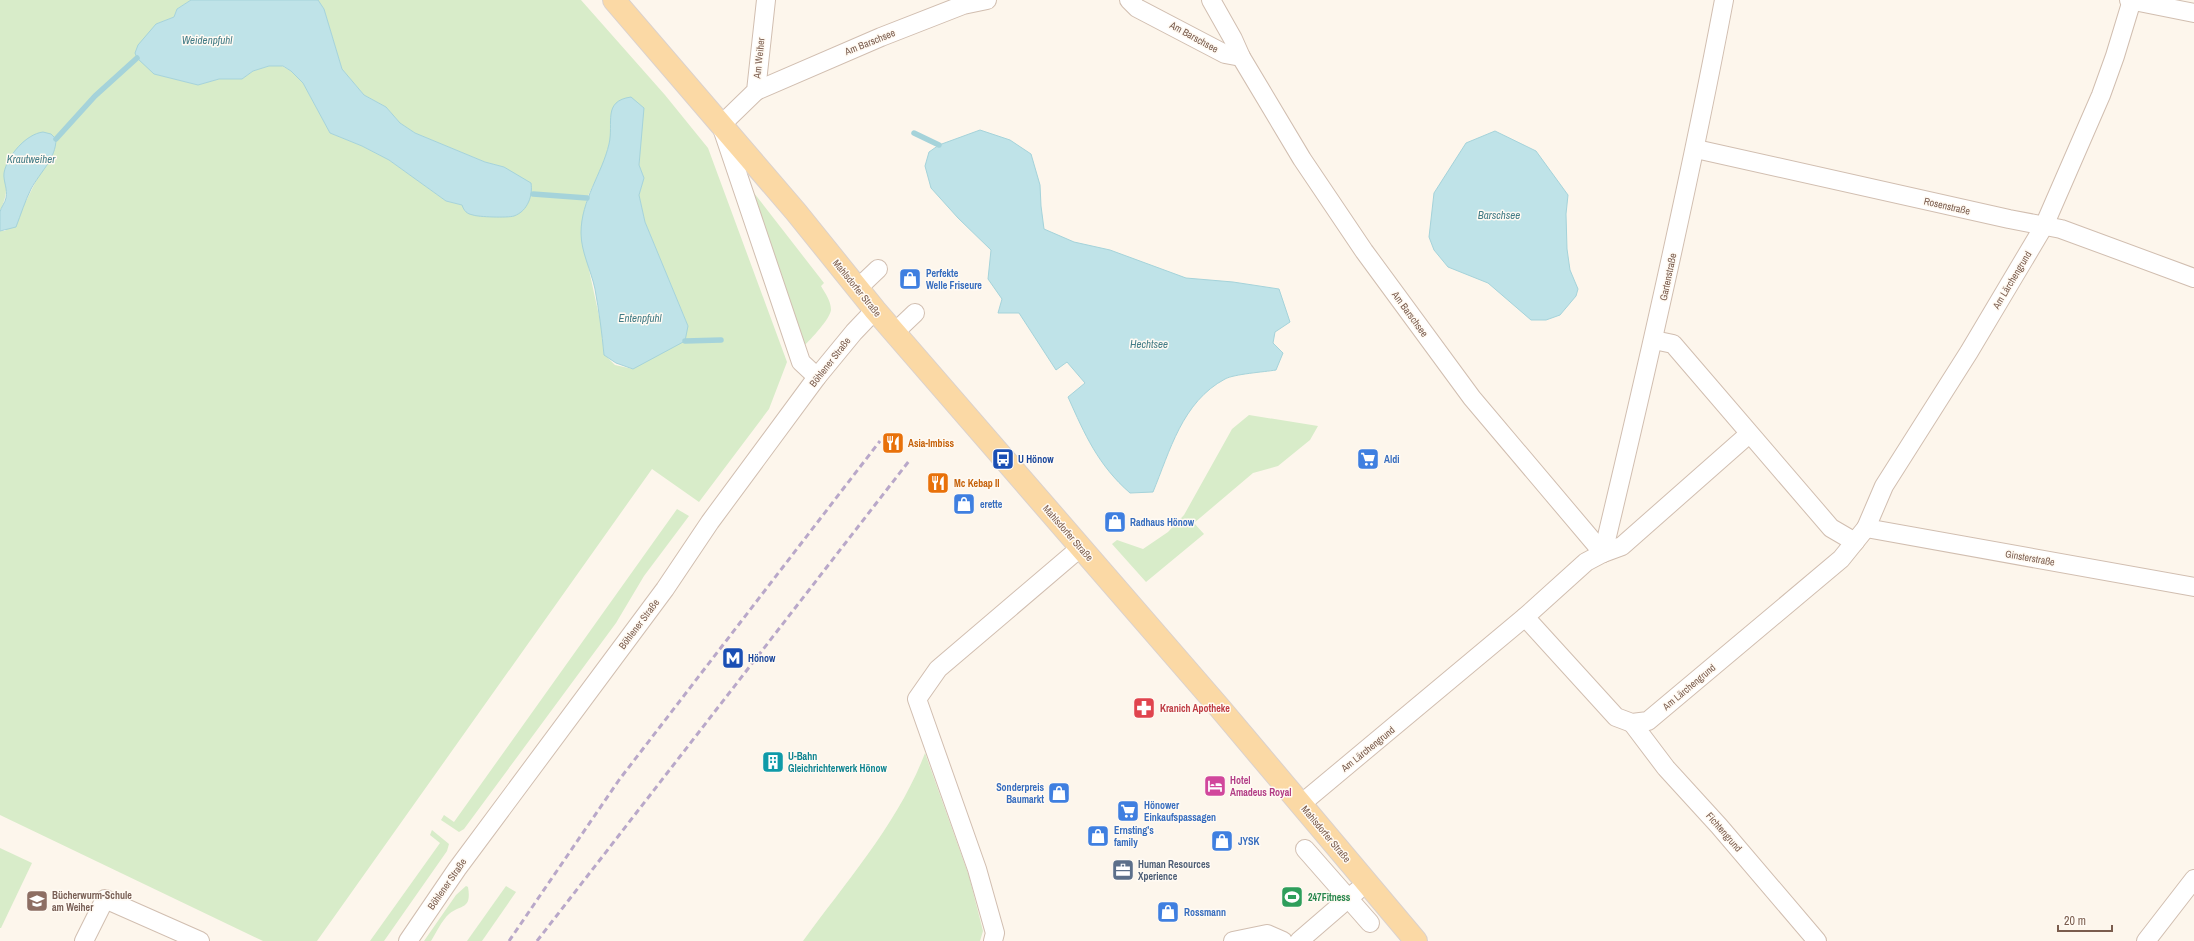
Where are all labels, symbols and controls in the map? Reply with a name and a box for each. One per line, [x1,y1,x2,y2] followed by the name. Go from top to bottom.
[1167,18,1221,56] street label: Am Barschsee
[842,26,898,58] street label: Am Barschsee
[182,33,233,47] water label: Weidenpfuhl
[750,37,768,80] street label: Am Weiher
[7,152,56,166] water label: Krautweiher
[1923,194,1972,218] street label: Rosenstraße
[1478,208,1520,222] water label: Barschsee
[1989,249,2034,312] street label: Am Lärchengrund
[1657,252,1679,302] street label: Gartenstraße
[830,257,884,320] street label: Mahlsdorfer Straße
[897,266,923,292] shop icon: Perfekte Welle Friseure
[926,267,982,292] place label: Perfekte Welle Friseure
[1388,288,1431,340] street label: Am Barschsee
[618,311,663,325] water label: Entenpfuhl
[806,334,854,390] street label: Böhlener Straße
[1130,337,1168,351] water label: Hechtsee
[880,430,906,456] restaurant icon: Asia-Imbiss
[908,437,954,450] place label: Asia-Imbiss
[990,446,1016,472] bus stop icon: U Hönow
[1355,446,1381,472] supermarket icon: Aldi
[1018,453,1054,466] place label: U Hönow
[1384,453,1400,466] place label: Aldi
[925,470,951,496] restaurant icon: Mc Kebap II
[954,477,1000,490] place label: Mc Kebap II
[951,491,977,517] shop icon: erette
[980,498,1003,511] place label: erette
[1040,502,1096,564] street label: Mahlsdorfer Straße
[1102,509,1128,535] shop icon: Radhaus Hönow
[1130,516,1195,529] place label: Radhaus Hönow
[2004,547,2056,569] street label: Ginsterstraße
[616,596,662,652] street label: Böhlener Straße
[720,645,746,671] metro station icon: Hönow
[748,652,776,665] place label: Hönow
[1659,661,1718,714] street label: Am Lärchengrund
[1131,695,1157,721] pharmacy icon: Kranich Apotheke
[1160,702,1230,715] place label: Kranich Apotheke
[1338,723,1397,775] street label: Am Lärchengrund
[760,749,786,775] building icon: U-Bahn Gleichrichterwerk Hönow
[788,750,888,775] place label: U-Bahn Gleichrichterwerk Hönow
[1202,773,1228,799] hotel icon: Hotel Amadeus Royal
[1230,774,1292,799] place label: Hotel Amadeus Royal
[1046,780,1072,806] shop icon: Sonderpreis Baumarkt
[996,781,1044,806] place label: Sonderpreis Baumarkt
[1115,798,1141,824] supermarket icon: Hönower Einkaufspassagen
[1144,799,1216,824] place label: Hönower Einkaufspassagen
[1298,803,1354,865] street label: Mahlsdorfer Straße
[1703,809,1745,855] street label: Fichtengrund
[1085,823,1111,849] shop icon: Ernsting's family
[1114,824,1154,849] place label: Ernsting's family
[1209,828,1235,854] shop icon: JYSK
[1238,835,1260,848] place label: JYSK
[425,855,470,912] street label: Böhlener Straße
[1110,857,1136,883] office icon: Human Resources Xperience
[1138,858,1210,883] place label: Human Resources Xperience
[1279,884,1305,910] sports icon: 247Fitness
[24,888,50,914] school or university icon: Bücherwurm-Schule am Weiher
[52,889,132,914] place label: Bücherwurm-Schule am Weiher
[1308,891,1351,904] place label: 247Fitness
[1155,899,1181,925] shop icon: Rossmann
[1184,906,1226,919] place label: Rossmann
[2058,907,2112,933] scale bar
[2064,913,2086,929] text: 20 m

